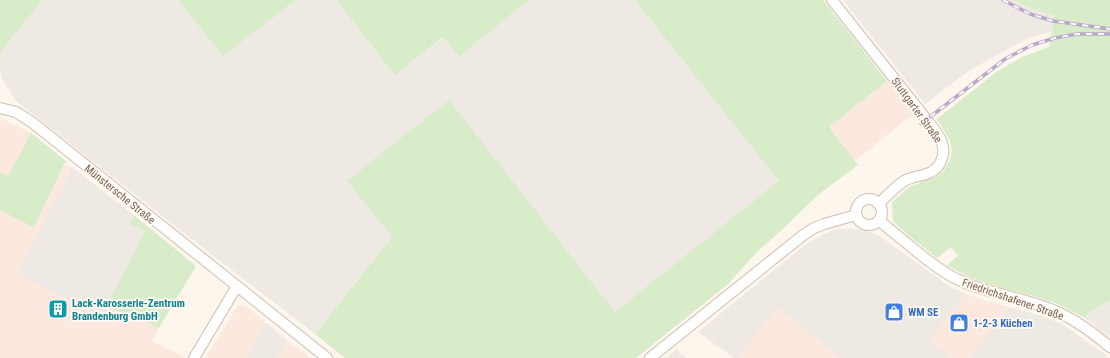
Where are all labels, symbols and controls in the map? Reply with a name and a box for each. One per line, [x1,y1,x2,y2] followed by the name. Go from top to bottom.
[889,75,945,146] street label: Stuttgarter Straße
[82,162,158,227] street label: Münstersche Straße
[960,276,1065,323] street label: Friedrichshafener Straße
[72,297,185,323] place label: Lack-Karosserie-Zentrum Brandenburg GmbH
[47,298,69,320] building icon: Lack-Karosserie-Zentrum Brandenburg GmbH
[883,301,905,323] shop icon: WM SE
[908,306,939,319] place label: WM SE
[948,312,970,334] shop icon: 1-2-3 Küchen
[973,317,1033,330] place label: 1-2-3 Küchen

